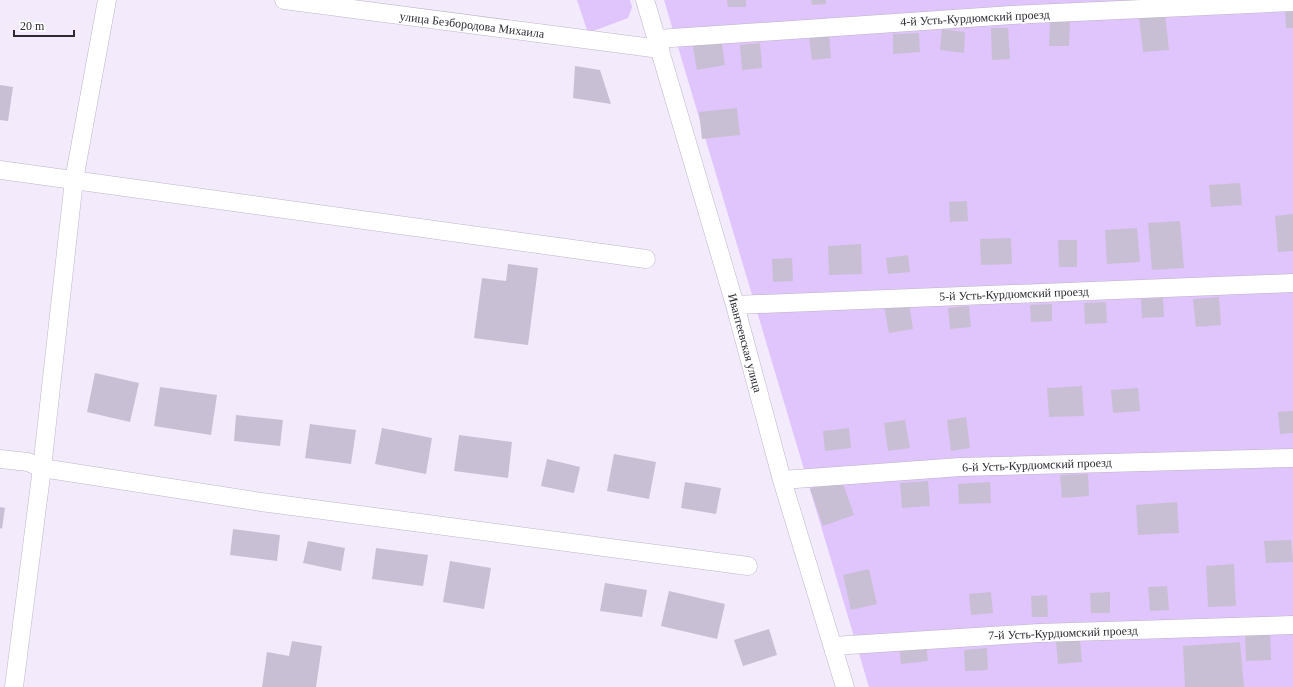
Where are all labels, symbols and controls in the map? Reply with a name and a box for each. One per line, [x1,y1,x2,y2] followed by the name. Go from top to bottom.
[900,7,1050,29] street label: 4-й Усть-Курдюмский проезд
[399,9,546,41] street label: улица Безбородова Михаила
[14,12,74,38] scale bar
[20,19,45,33] text: 20 m
[939,284,1089,304] street label: 5-й Усть-Курдюмский проезд
[725,292,765,395] street label: Ивантеевская улица
[962,455,1112,475] street label: 6-й Усть-Курдюмский проезд
[988,623,1138,643] street label: 7-й Усть-Курдюмский проезд

